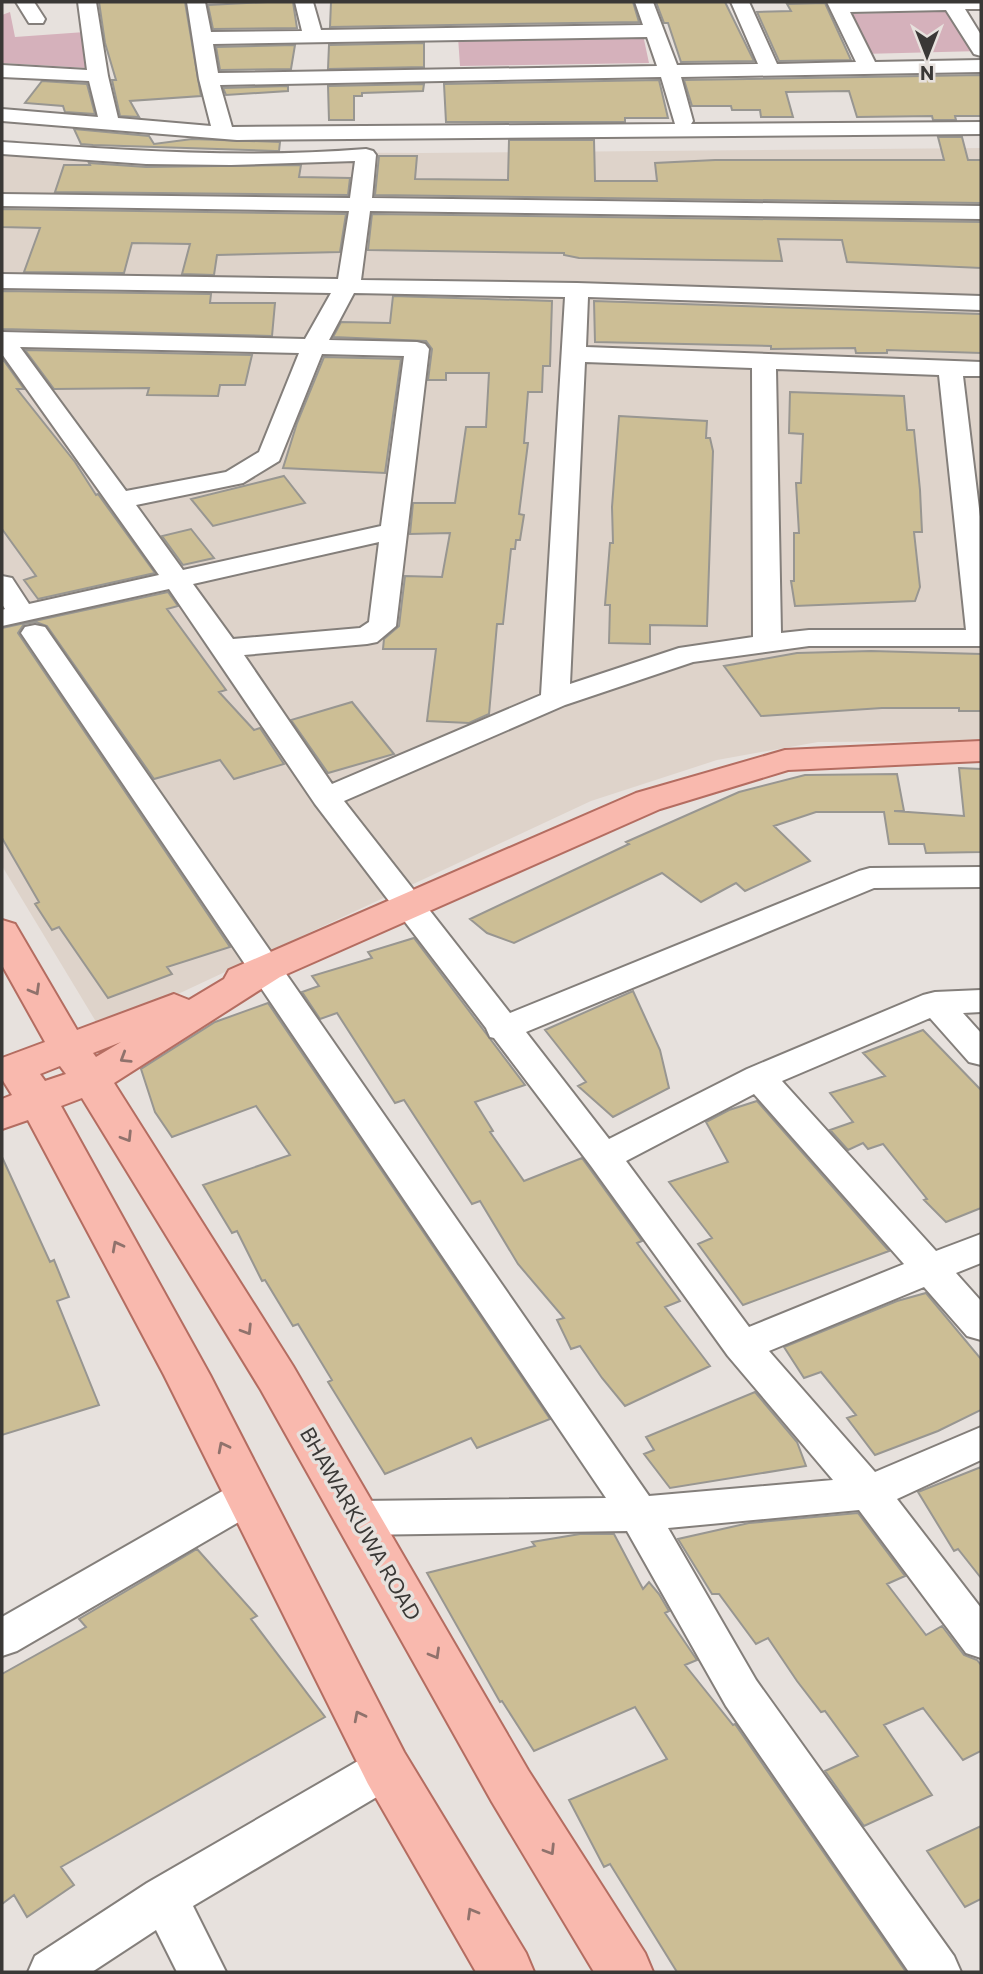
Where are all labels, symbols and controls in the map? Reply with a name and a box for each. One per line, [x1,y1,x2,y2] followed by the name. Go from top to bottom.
[892,21,962,91] north arrow
[920,62,934,85] text: N
[27,983,40,995] one-way arrow
[119,1049,132,1062] one-way arrow
[118,1129,131,1142] one-way arrow
[111,1241,125,1253] one-way arrow
[238,1322,251,1335] one-way arrow
[296,1422,427,1624] street label: BHAWARKUWA ROAD
[217,1442,231,1454] one-way arrow
[427,1646,440,1659] one-way arrow
[354,1710,368,1723] one-way arrow
[541,1843,554,1856] one-way arrow
[467,1908,480,1921] one-way arrow

